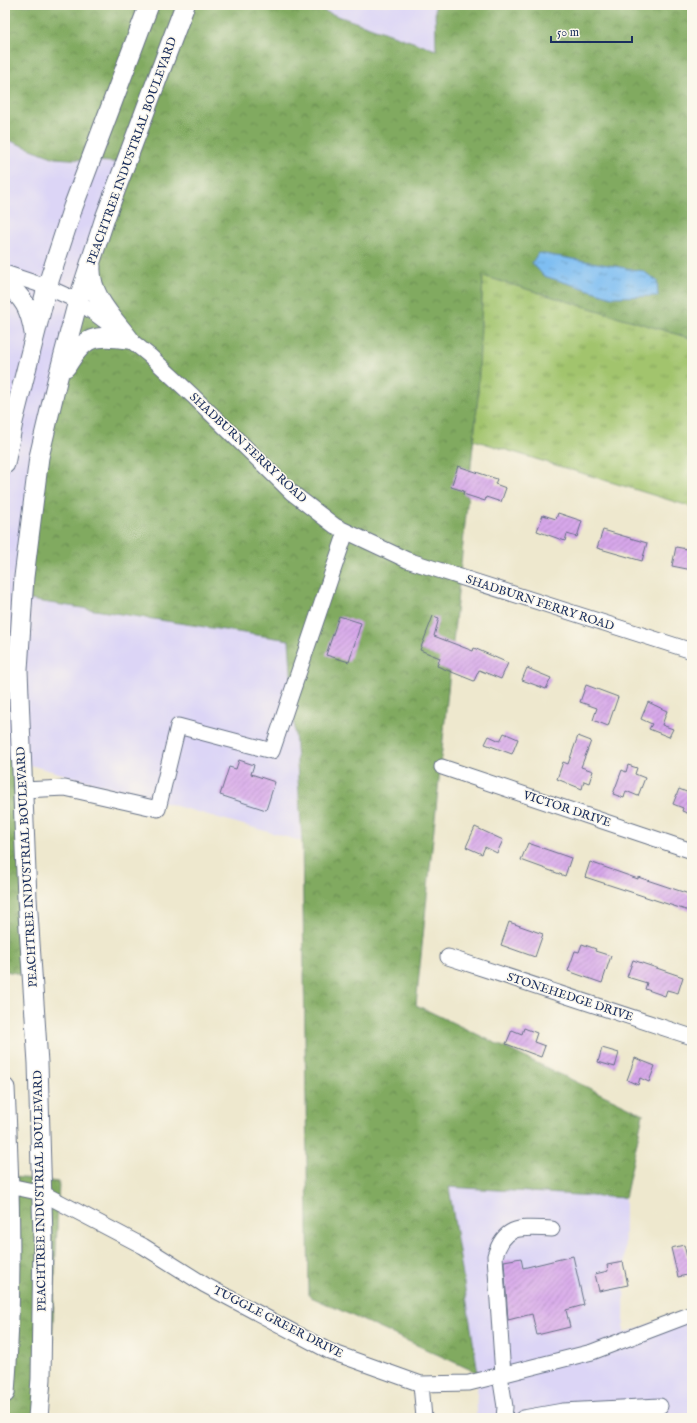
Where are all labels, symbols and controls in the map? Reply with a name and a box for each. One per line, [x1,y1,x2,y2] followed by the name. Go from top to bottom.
[551,18,632,44] scale bar
[557,25,579,40] text: 50 m
[84,35,180,267] street label: PEACHTREE INDUSTRIAL BOULEVARD
[186,390,310,507] street label: SHADBURN FERRY ROAD
[464,572,616,634] street label: SHADBURN FERRY ROAD
[13,746,41,988] street label: PEACHTREE INDUSTRIAL BOULEVARD
[520,787,613,830] street label: VICTOR DRIVE
[505,969,635,1025] street label: STONEHEDGE DRIVE
[30,1070,50,1312] street label: PEACHTREE INDUSTRIAL BOULEVARD
[210,1283,346,1361] street label: TUGGLE GREER DRIVE

